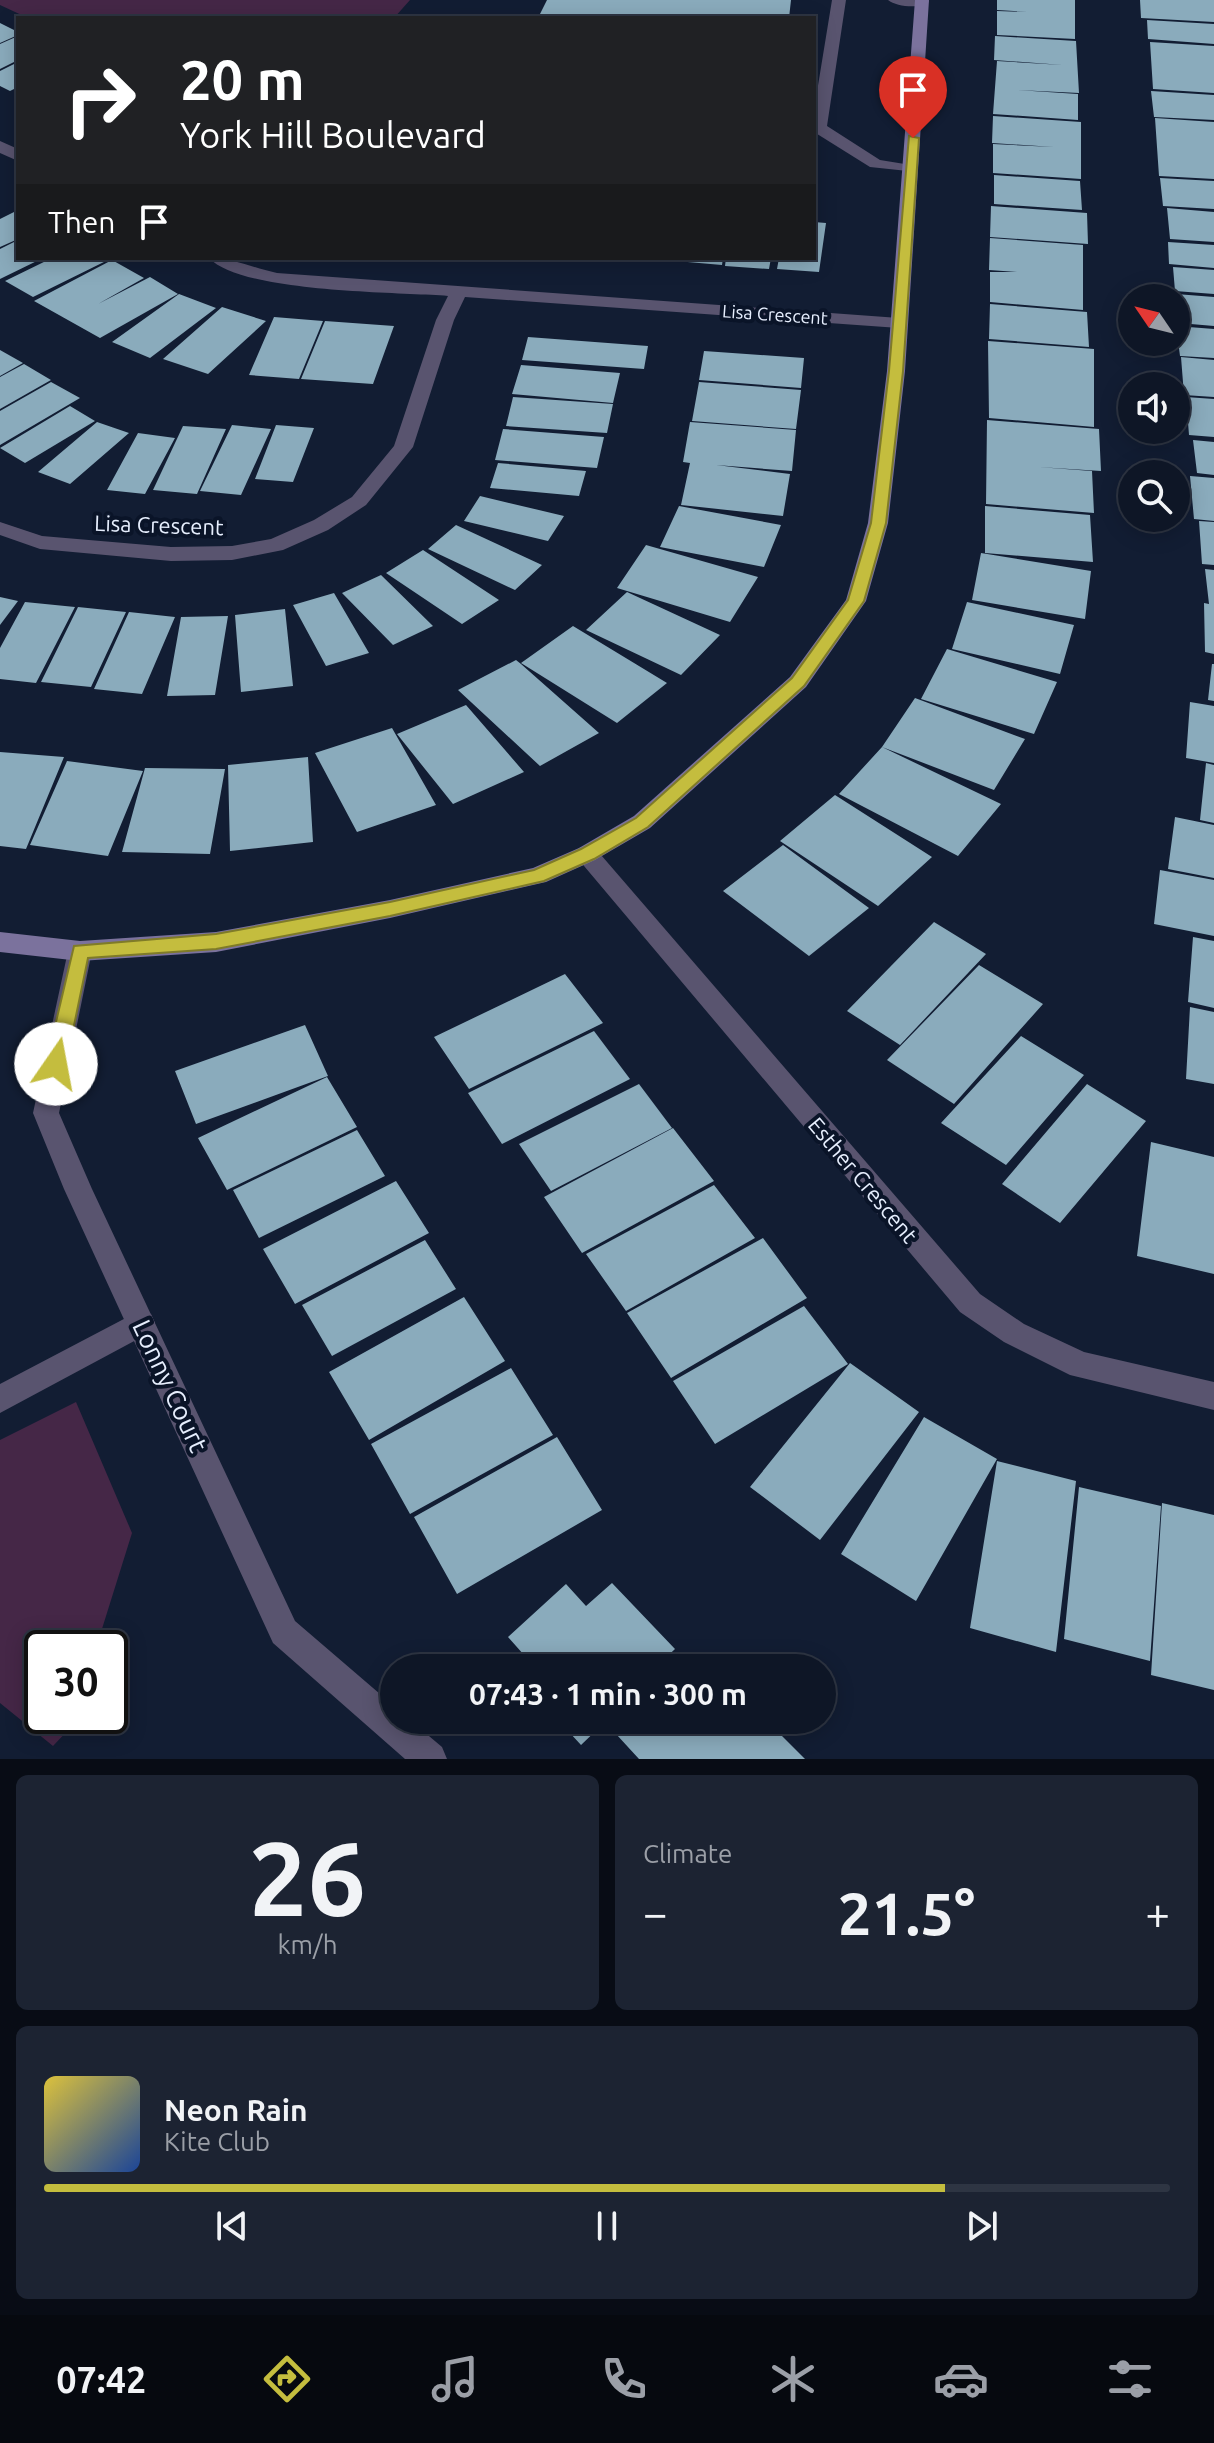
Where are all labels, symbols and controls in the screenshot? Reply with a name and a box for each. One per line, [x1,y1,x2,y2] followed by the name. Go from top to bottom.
[48,48,152,152] icon: right
[180,48,305,111] text: 20 m
[879,56,947,138] pin
[891,68,935,112] icon: arrive
[180,114,486,155] text: York Hill Boulevard
[132,200,176,244] icon: arrive
[48,205,116,239] text: Then
[1118,284,1190,356] north arrow
[1118,284,1190,532] map controls
[722,300,829,328] street label: Lisa Crescent
[1118,372,1190,444] button: sound
[1118,460,1190,532] button: search
[94,510,224,539] street label: Lisa Crescent
[14,1022,98,1106] position arrow
[804,1112,923,1248] street label: Esther Crescent
[127,1315,214,1456] street label: Lonny Court
[24,1630,128,1734] speed limit sign: 30
[469,1677,747,1711] text: 07:43 · 1 min · 300 m
[249,1819,366,1936] text: 26
[643,1839,732,1868] text: Climate
[838,1879,975,1946] text: 21.5°
[643,1888,668,1937] text: −
[1145,1888,1170,1937] text: +
[277,1930,338,1959] text: km/h
[164,2093,308,2127] text: Neon Rain
[164,2127,270,2156] text: Kite Club
[210,2204,254,2248] icon: previous
[585,2204,629,2248] icon: pause
[960,2204,1004,2248] icon: next
[259,2351,315,2407] icon: directions
[427,2351,483,2407] icon: music
[596,2351,652,2407] icon: phone
[765,2351,821,2407] icon: climate
[933,2351,989,2407] icon: car
[1102,2351,1158,2407] icon: filters
[56,2359,146,2400] text: 07:42

